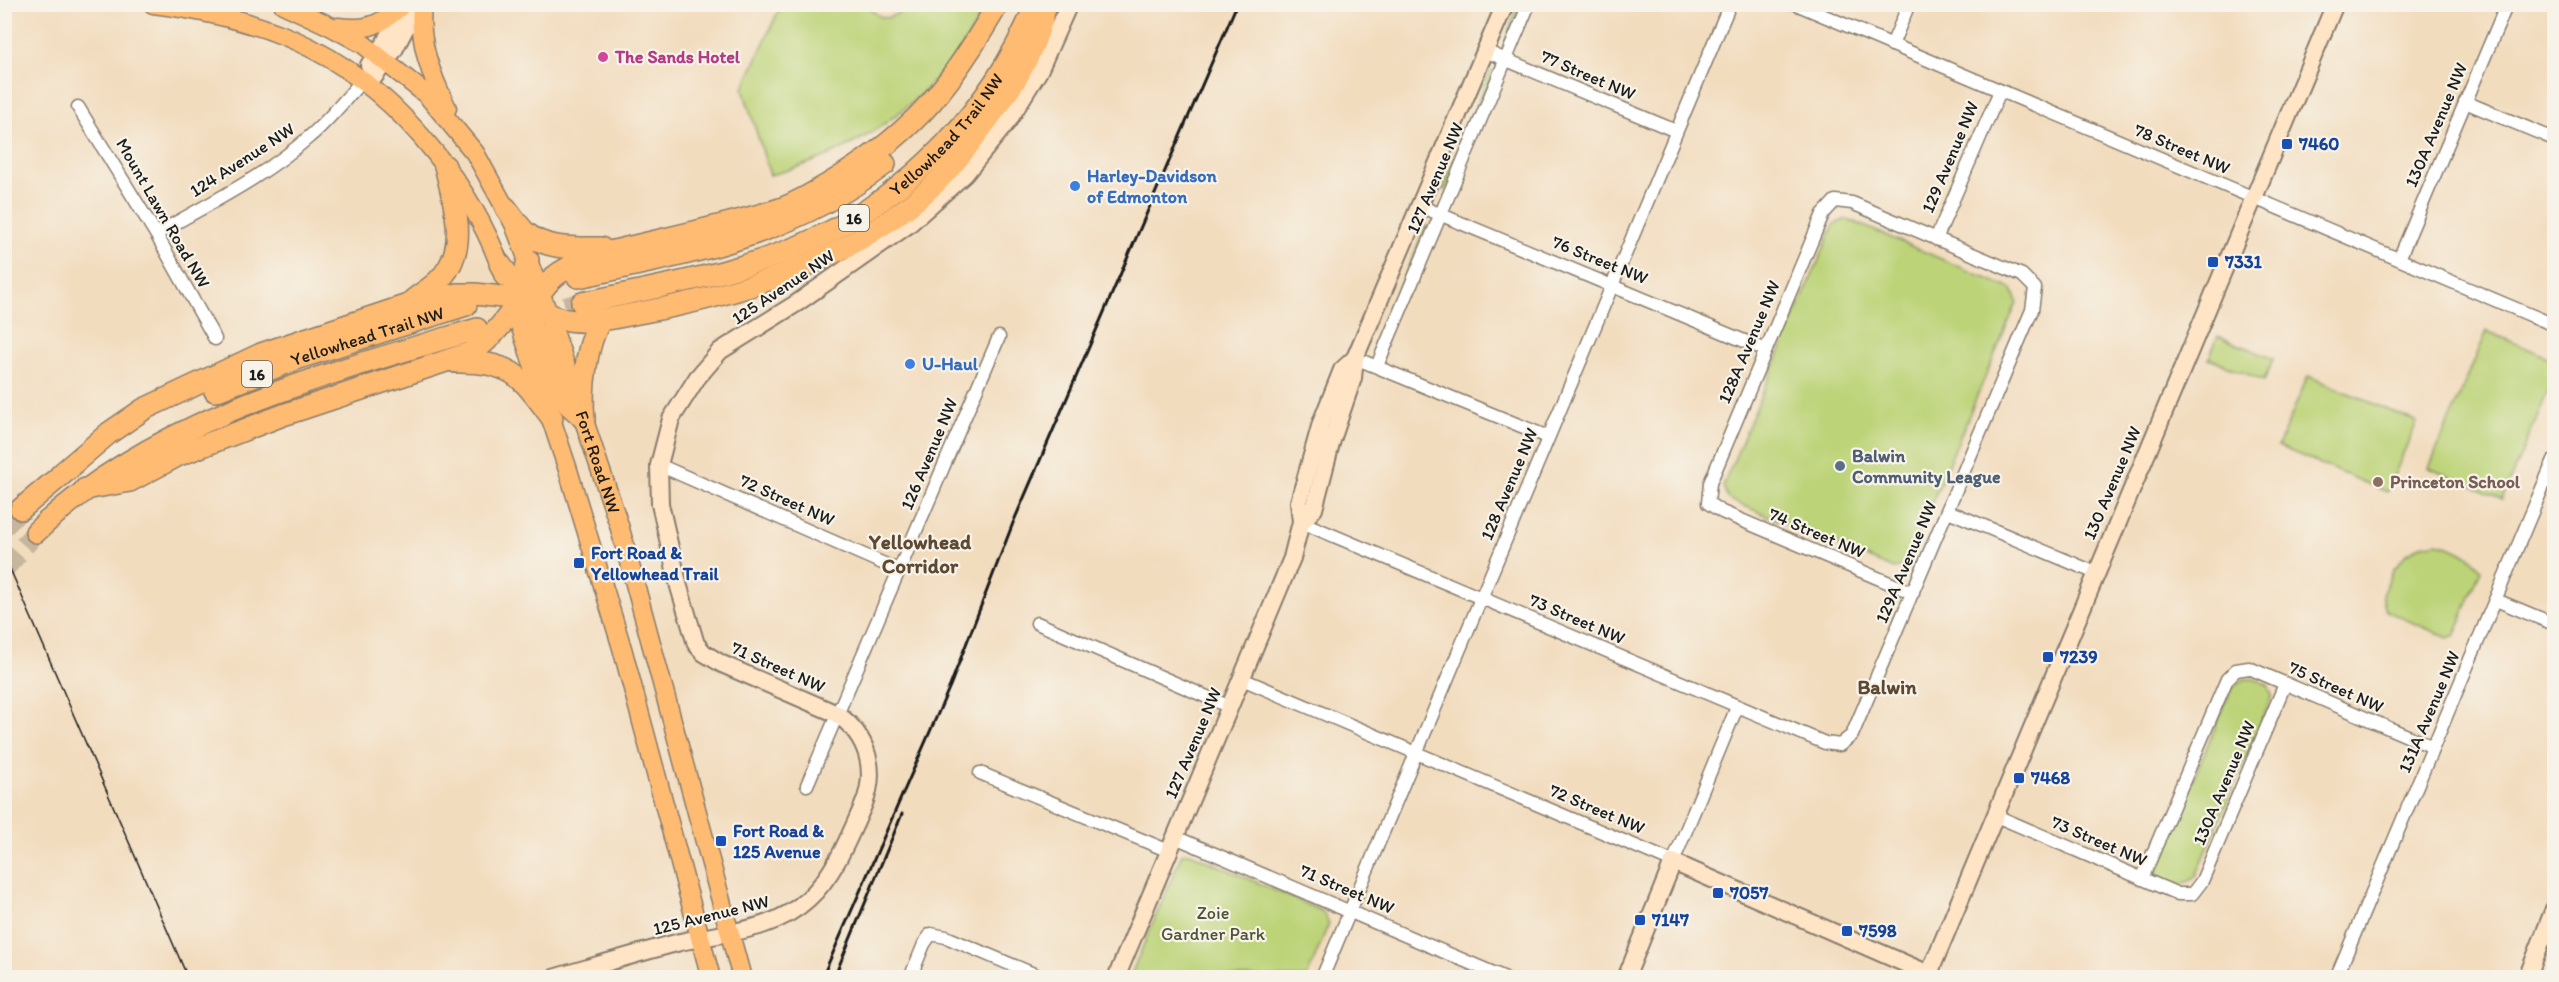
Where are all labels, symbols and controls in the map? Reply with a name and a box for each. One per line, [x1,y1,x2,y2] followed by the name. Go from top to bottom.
[1537,45,1639,105] street label: 77 Street NW
[614,46,741,68] place label: The Sands Hotel
[596,50,610,64] marker: The Sands Hotel
[2400,60,2472,190] street label: 130A Avenue NW
[885,69,1008,201] street label: Yellowhead Trail NW
[1917,98,1983,216] street label: 129 Avenue NW
[185,118,299,202] street label: 124 Avenue NW
[1402,119,1468,237] street label: 127 Avenue NW
[2131,119,2233,179] street label: 78 Street NW
[2298,133,2339,155] place label: 7460
[111,134,215,292] street label: Mount Lawn Road NW
[2280,137,2294,151] marker: 7460
[1087,165,1217,208] place label: Harley-Davidson of Edmonton
[1068,179,1082,193] marker: Harley-Davidson of Edmonton
[839,205,869,231] road number: 16
[1549,231,1651,289] street label: 76 Street NW
[727,245,839,329] street label: 125 Avenue NW
[2224,251,2263,273] place label: 7331
[2206,255,2220,269] marker: 7331
[1713,277,1785,407] street label: 128A Avenue NW
[288,302,447,371] street label: Yellowhead Trail NW
[922,353,979,375] place label: U-Haul
[903,357,917,371] marker: U-Haul
[242,361,272,387] road number: 16
[896,395,962,513] street label: 126 Avenue NW
[570,408,625,516] street label: Fort Road NW
[2078,423,2146,543] street label: 130 Avenue NW
[1476,425,1542,543] street label: 128 Avenue NW
[1852,445,2001,488] place label: Balwin Community League
[1833,459,1847,473] marker: Balwin Community League
[736,469,838,531] street label: 72 Street NW
[2390,471,2521,493] place label: Princeton School
[2371,475,2385,489] marker: Princeton School
[1870,497,1942,627] street label: 129A Avenue NW
[1765,503,1869,563] street label: 74 Street NW
[868,529,972,578] district label: Yellowhead Corridor
[590,542,720,585] place label: Fort Road & Yellowhead Trail
[572,556,586,570] marker: Fort Road & Yellowhead Trail
[1526,589,1628,649] street label: 73 Street NW
[728,637,828,697] street label: 71 Street NW
[2059,646,2098,668] place label: 7239
[2393,648,2465,776] street label: 131A Avenue NW
[2041,650,2055,664] marker: 7239
[2285,656,2387,718] street label: 75 Street NW
[1857,675,1917,699] district label: Balwin
[1160,684,1226,802] street label: 127 Avenue NW
[2188,718,2260,848] street label: 130A Avenue NW
[2030,767,2070,789] place label: 7468
[2012,771,2026,785] marker: 7468
[1546,779,1648,839] street label: 72 Street NW
[2048,811,2150,871] street label: 73 Street NW
[733,820,824,863] place label: Fort Road & 125 Avenue
[714,834,728,848] marker: Fort Road & 125 Avenue
[1296,859,1398,919] street label: 71 Street NW
[1729,882,1768,904] place label: 7057
[1711,886,1725,900] marker: 7057
[651,890,771,940] street label: 125 Avenue NW
[1161,902,1266,945] park label: Zoie Gardner Park
[1651,909,1689,931] place label: 7147
[1633,913,1647,927] marker: 7147
[1858,920,1897,942] place label: 7598
[1840,924,1854,938] marker: 7598

